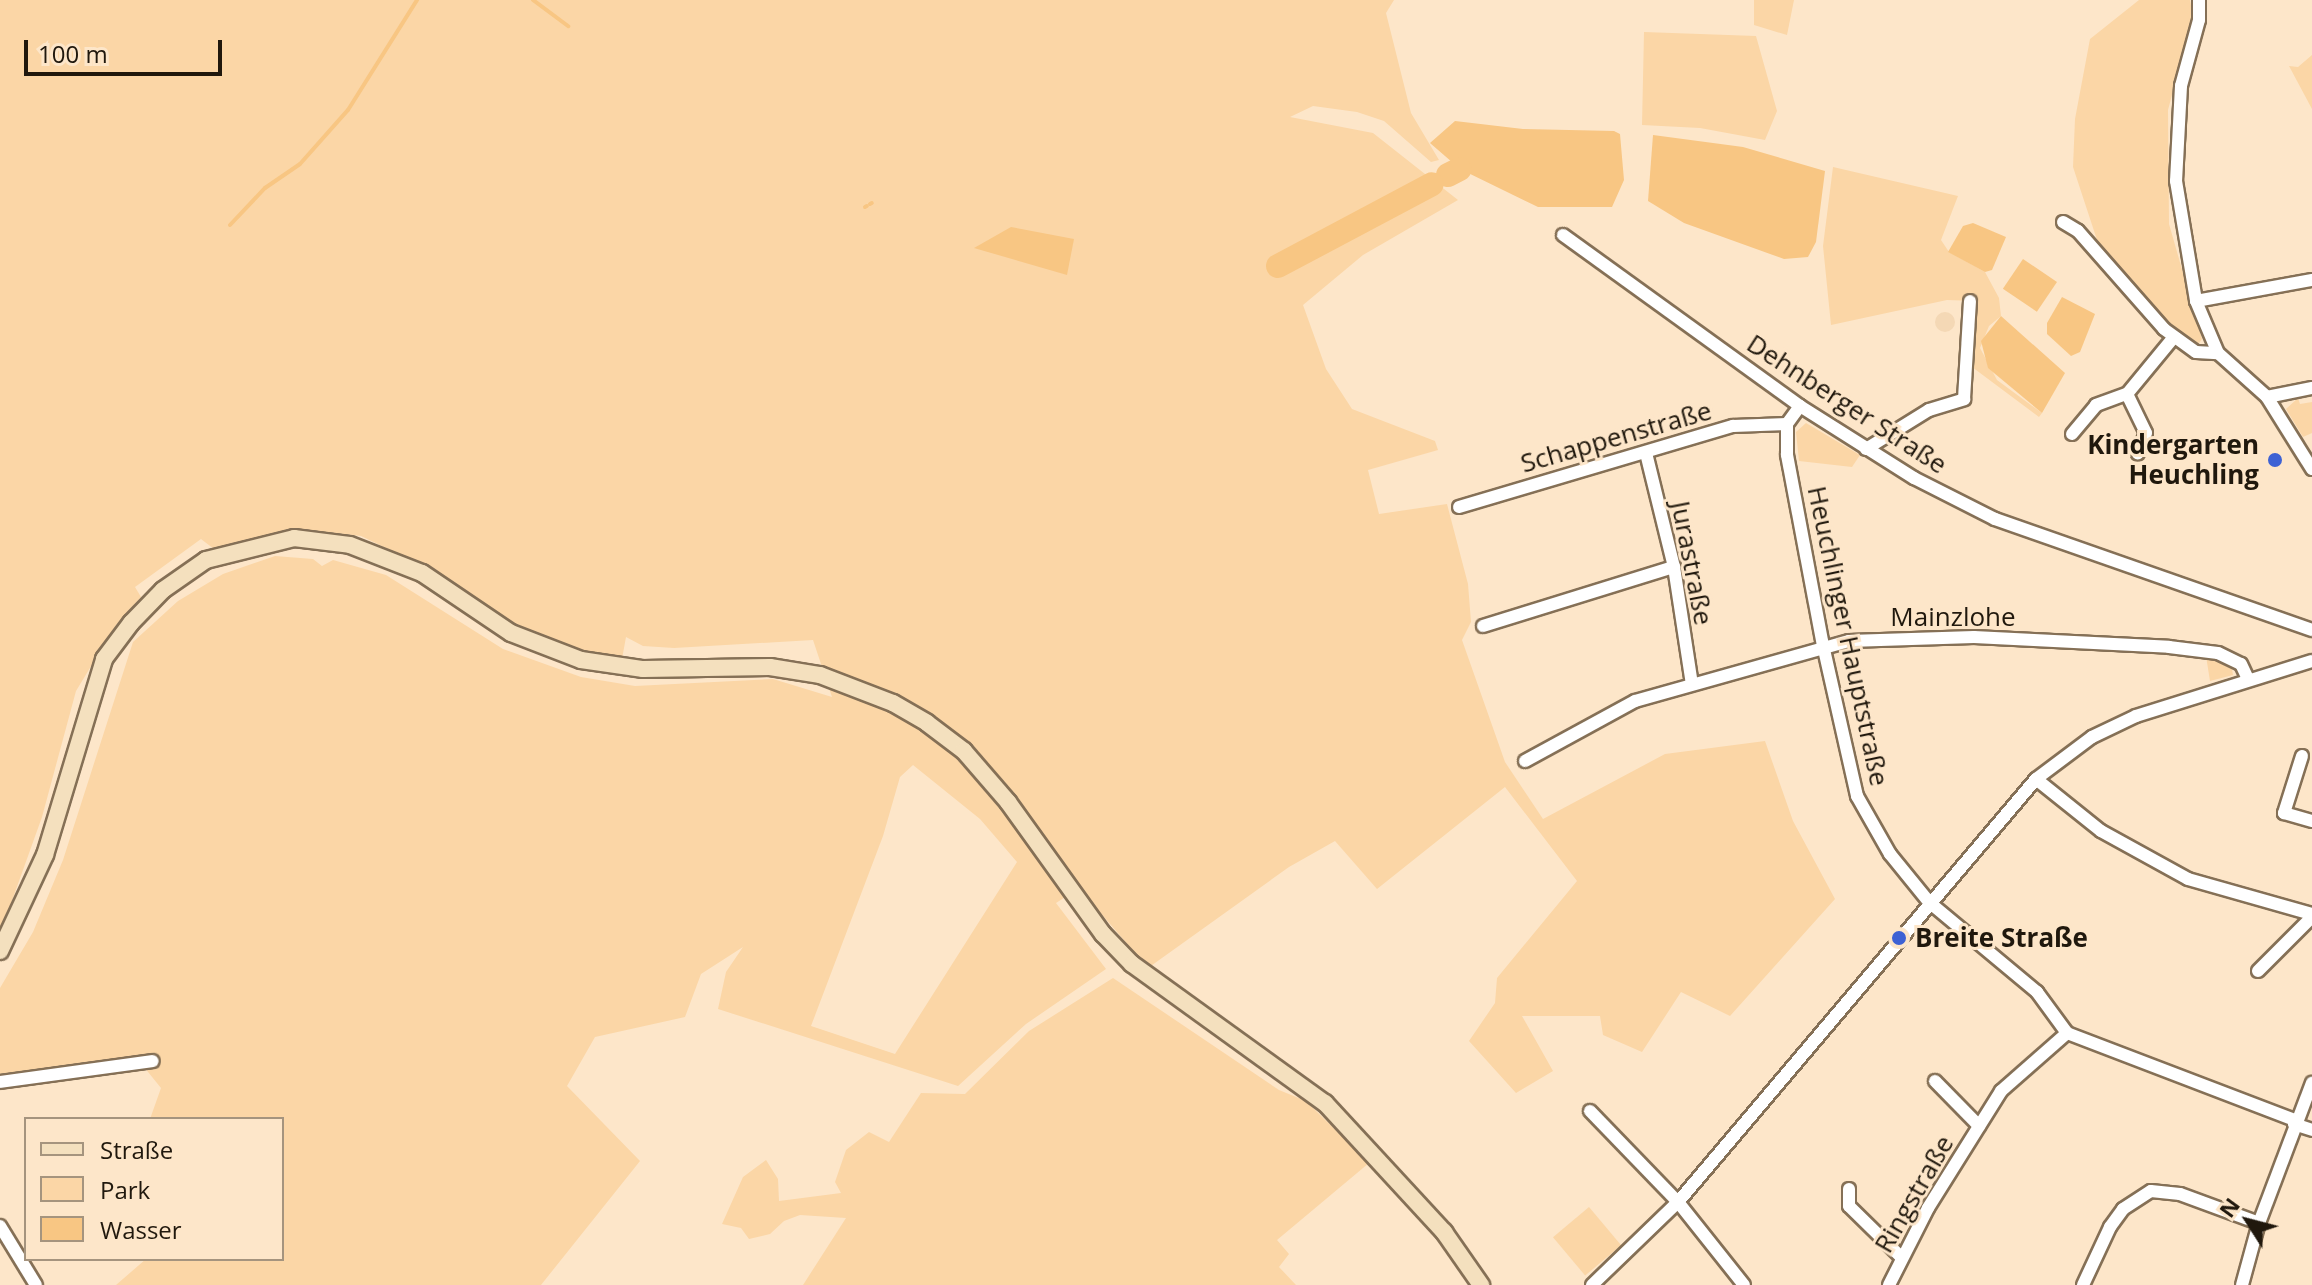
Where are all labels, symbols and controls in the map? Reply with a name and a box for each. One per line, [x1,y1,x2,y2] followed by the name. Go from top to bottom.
[28,24,226,74] scale bar
[38,37,108,70] text: 100 m
[1741,328,1953,480] street label: Dehnberger Straße
[1517,395,1715,479] street label: Schappenstraße
[2087,429,2259,490] place label: Kindergarten Heuchling
[2266,451,2284,469] marker: Kindergarten Heuchling
[1801,483,1895,789] street label: Heuchlinger Hauptstraße
[1665,498,1719,628] street label: Jurastraße
[1890,601,2016,633] street label: Mainzlohe
[1915,922,2088,954] place label: Breite Straße
[1890,929,1908,947] marker: Breite Straße
[24,1117,284,1261] legend
[1868,1130,1960,1258] street label: Ringstraße
[100,1133,173,1166] text: Straße
[100,1173,150,1206] text: Park
[2208,1181,2288,1261] north arrow
[2211,1191,2246,1223] text: N
[100,1213,182,1246] text: Wasser

